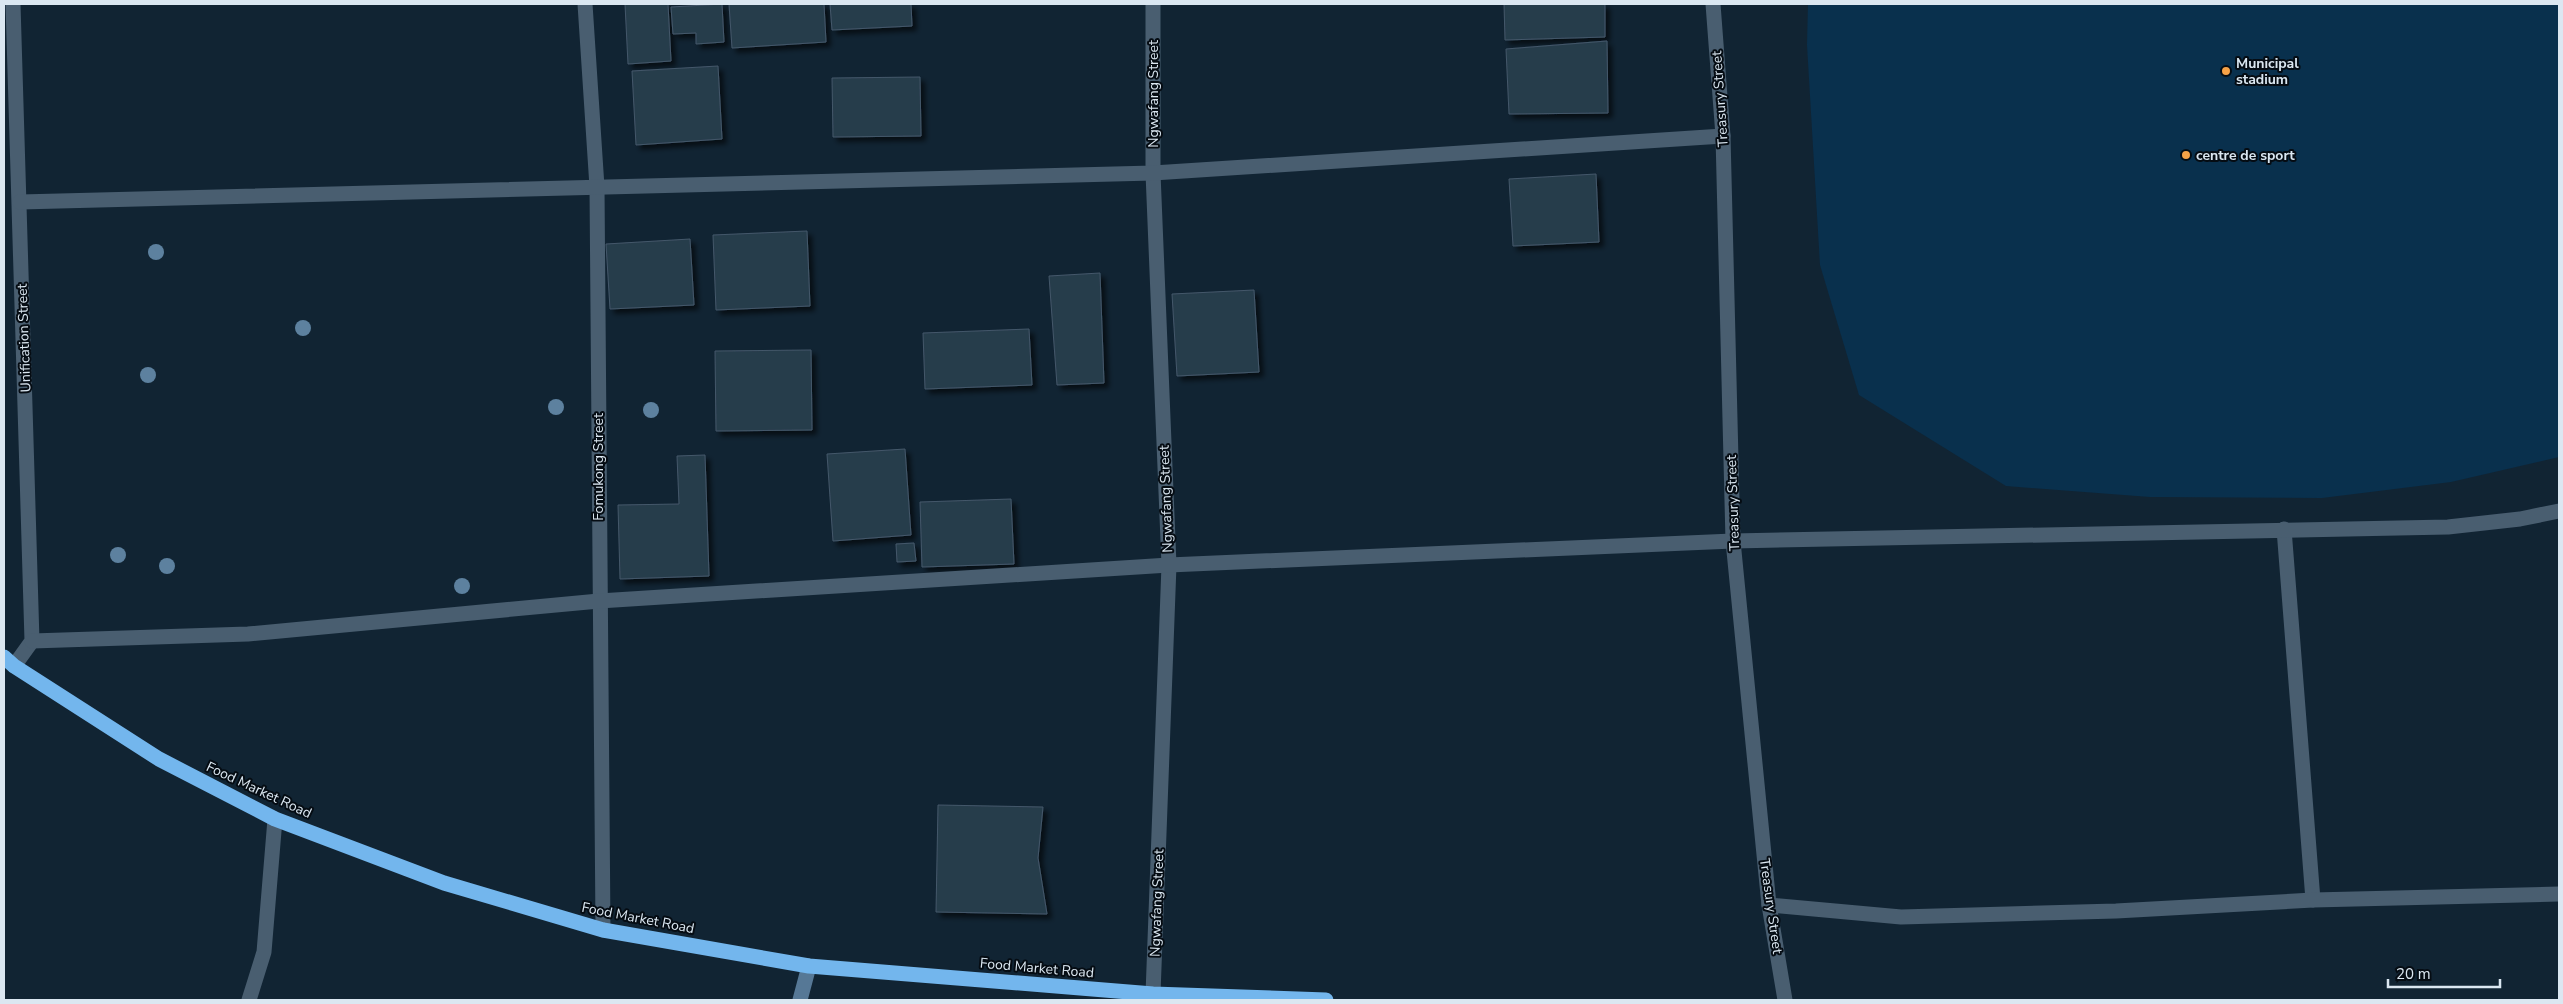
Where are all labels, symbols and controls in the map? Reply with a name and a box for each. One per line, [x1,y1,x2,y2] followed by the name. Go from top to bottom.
[1144,40,1163,148] street label: Ngwafang Street
[1707,50,1733,148] street label: Treasury Street
[2236,54,2299,89] place label: Municipal stadium
[2220,65,2232,77] marker: Municipal stadium
[2196,146,2295,165] place label: centre de sport
[2180,149,2192,161] marker: centre de sport
[13,283,35,393] street label: Unification Street
[589,413,608,521] street label: Fomukong Street
[1155,445,1177,553] street label: Ngwafang Street
[1722,455,1744,551] street label: Treasury Street
[203,757,315,823] street label: Food Market Road
[1146,849,1168,957] street label: Ngwafang Street
[1755,857,1787,955] street label: Treasury Street
[580,898,696,938] street label: Food Market Road
[979,954,1095,982] street label: Food Market Road
[2388,956,2500,988] scale bar
[2396,964,2431,984] text: 20 m

